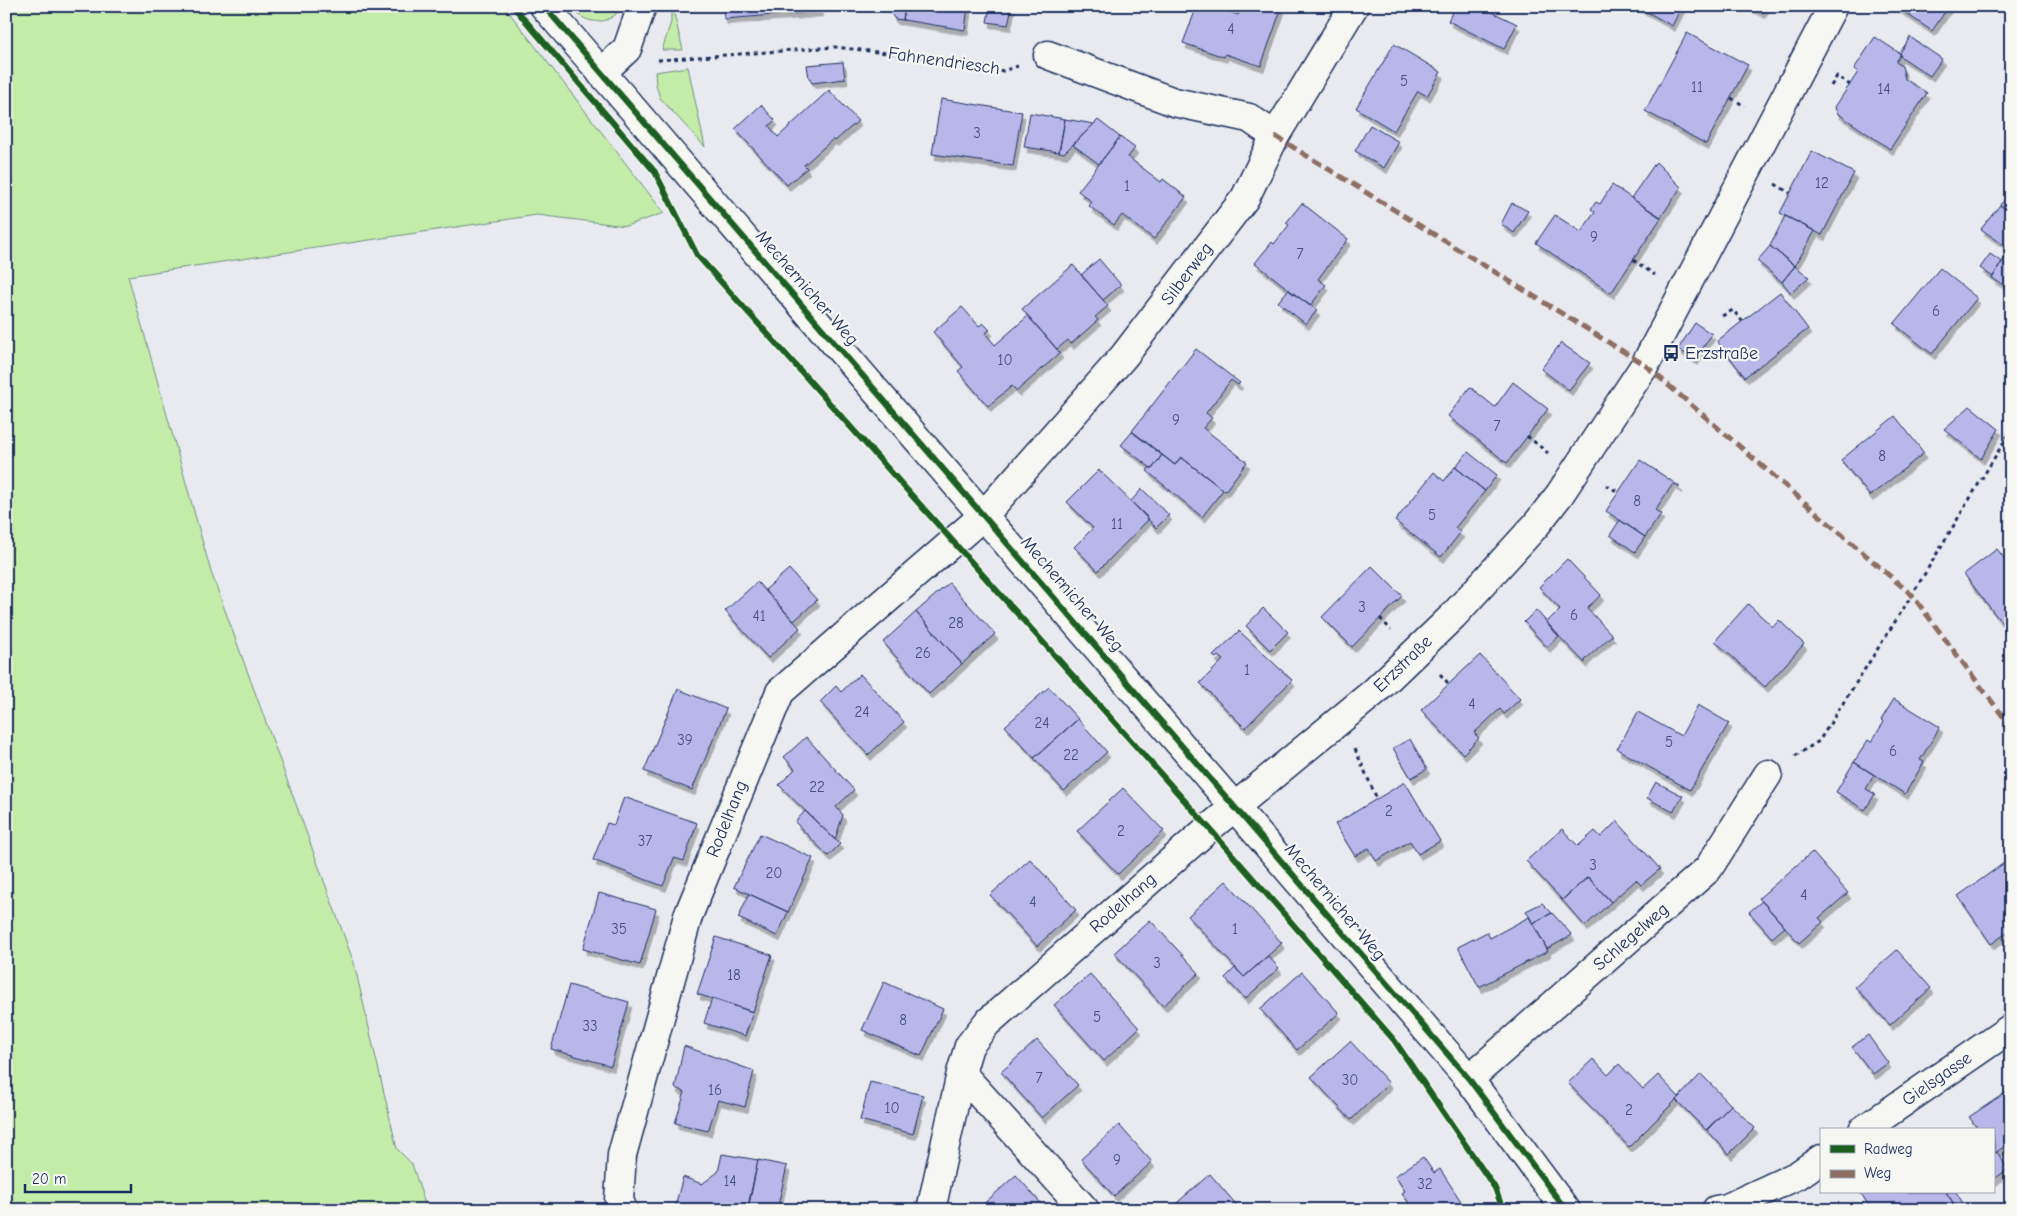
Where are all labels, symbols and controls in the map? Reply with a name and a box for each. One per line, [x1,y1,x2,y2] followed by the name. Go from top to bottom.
[1227,20,1235,38] house number: 4
[887,43,1001,79] street label: Fahnendriesch
[1400,72,1408,90] house number: 5
[1691,78,1703,96] house number: 11
[1877,80,1891,98] house number: 14
[973,124,981,142] house number: 3
[1815,174,1829,192] house number: 12
[1124,177,1130,195] house number: 1
[751,226,863,350] street label: Mechernicher Weg
[1590,228,1598,246] house number: 9
[1157,239,1217,309] street label: Silberweg
[1296,245,1304,263] house number: 7
[1932,302,1940,320] house number: 6
[1661,343,1681,363] bus stop icon: Erzstraße
[1685,343,1758,364] place label: Erzstraße
[997,351,1013,369] house number: 10
[1172,411,1180,429] house number: 9
[1493,417,1501,435] house number: 7
[1878,447,1886,465] house number: 8
[1633,492,1641,510] house number: 8
[1428,506,1436,524] house number: 5
[1111,515,1123,533] house number: 11
[1016,532,1128,656] street label: Mechernicher Weg
[1358,598,1366,616] house number: 3
[1570,606,1578,624] house number: 6
[752,607,766,625] house number: 41
[948,614,964,632] house number: 28
[1369,631,1437,697] street label: Erzstraße
[915,644,931,662] house number: 26
[1244,661,1250,679] house number: 1
[1468,695,1476,713] house number: 4
[854,703,870,721] house number: 24
[1034,714,1050,732] house number: 24
[677,731,693,749] house number: 39
[1665,733,1673,751] house number: 5
[1889,742,1897,760] house number: 6
[1063,746,1079,764] house number: 22
[702,778,752,860] street label: Rodelhang
[809,778,825,796] house number: 22
[1385,802,1393,820] house number: 2
[1117,822,1125,840] house number: 2
[638,832,652,850] house number: 37
[1280,839,1390,965] street label: Mechernicher Weg
[1589,856,1597,874] house number: 3
[766,864,782,882] house number: 20
[1086,869,1160,937] street label: Rodelhang
[1800,886,1808,904] house number: 4
[1029,893,1037,911] house number: 4
[1589,899,1673,975] street label: Schlegelweg
[611,920,627,938] house number: 35
[1232,920,1238,938] house number: 1
[1153,954,1161,972] house number: 3
[727,966,741,984] house number: 18
[1093,1008,1101,1026] house number: 5
[899,1011,907,1029] house number: 8
[582,1017,598,1035] house number: 33
[1898,1047,1976,1111] street label: Gielsgasse
[1035,1069,1043,1087] house number: 7
[1342,1071,1358,1089] house number: 30
[708,1081,722,1099] house number: 16
[884,1099,900,1117] house number: 10
[1625,1101,1633,1119] house number: 2
[1820,1128,1994,1194] legend
[1864,1140,1913,1158] text: Radweg
[1113,1151,1121,1169] house number: 9
[25,1161,131,1193] scale bar
[1864,1164,1891,1182] text: Weg
[32,1170,66,1188] text: 20 m
[723,1172,737,1190] house number: 14
[1417,1175,1433,1193] house number: 32

